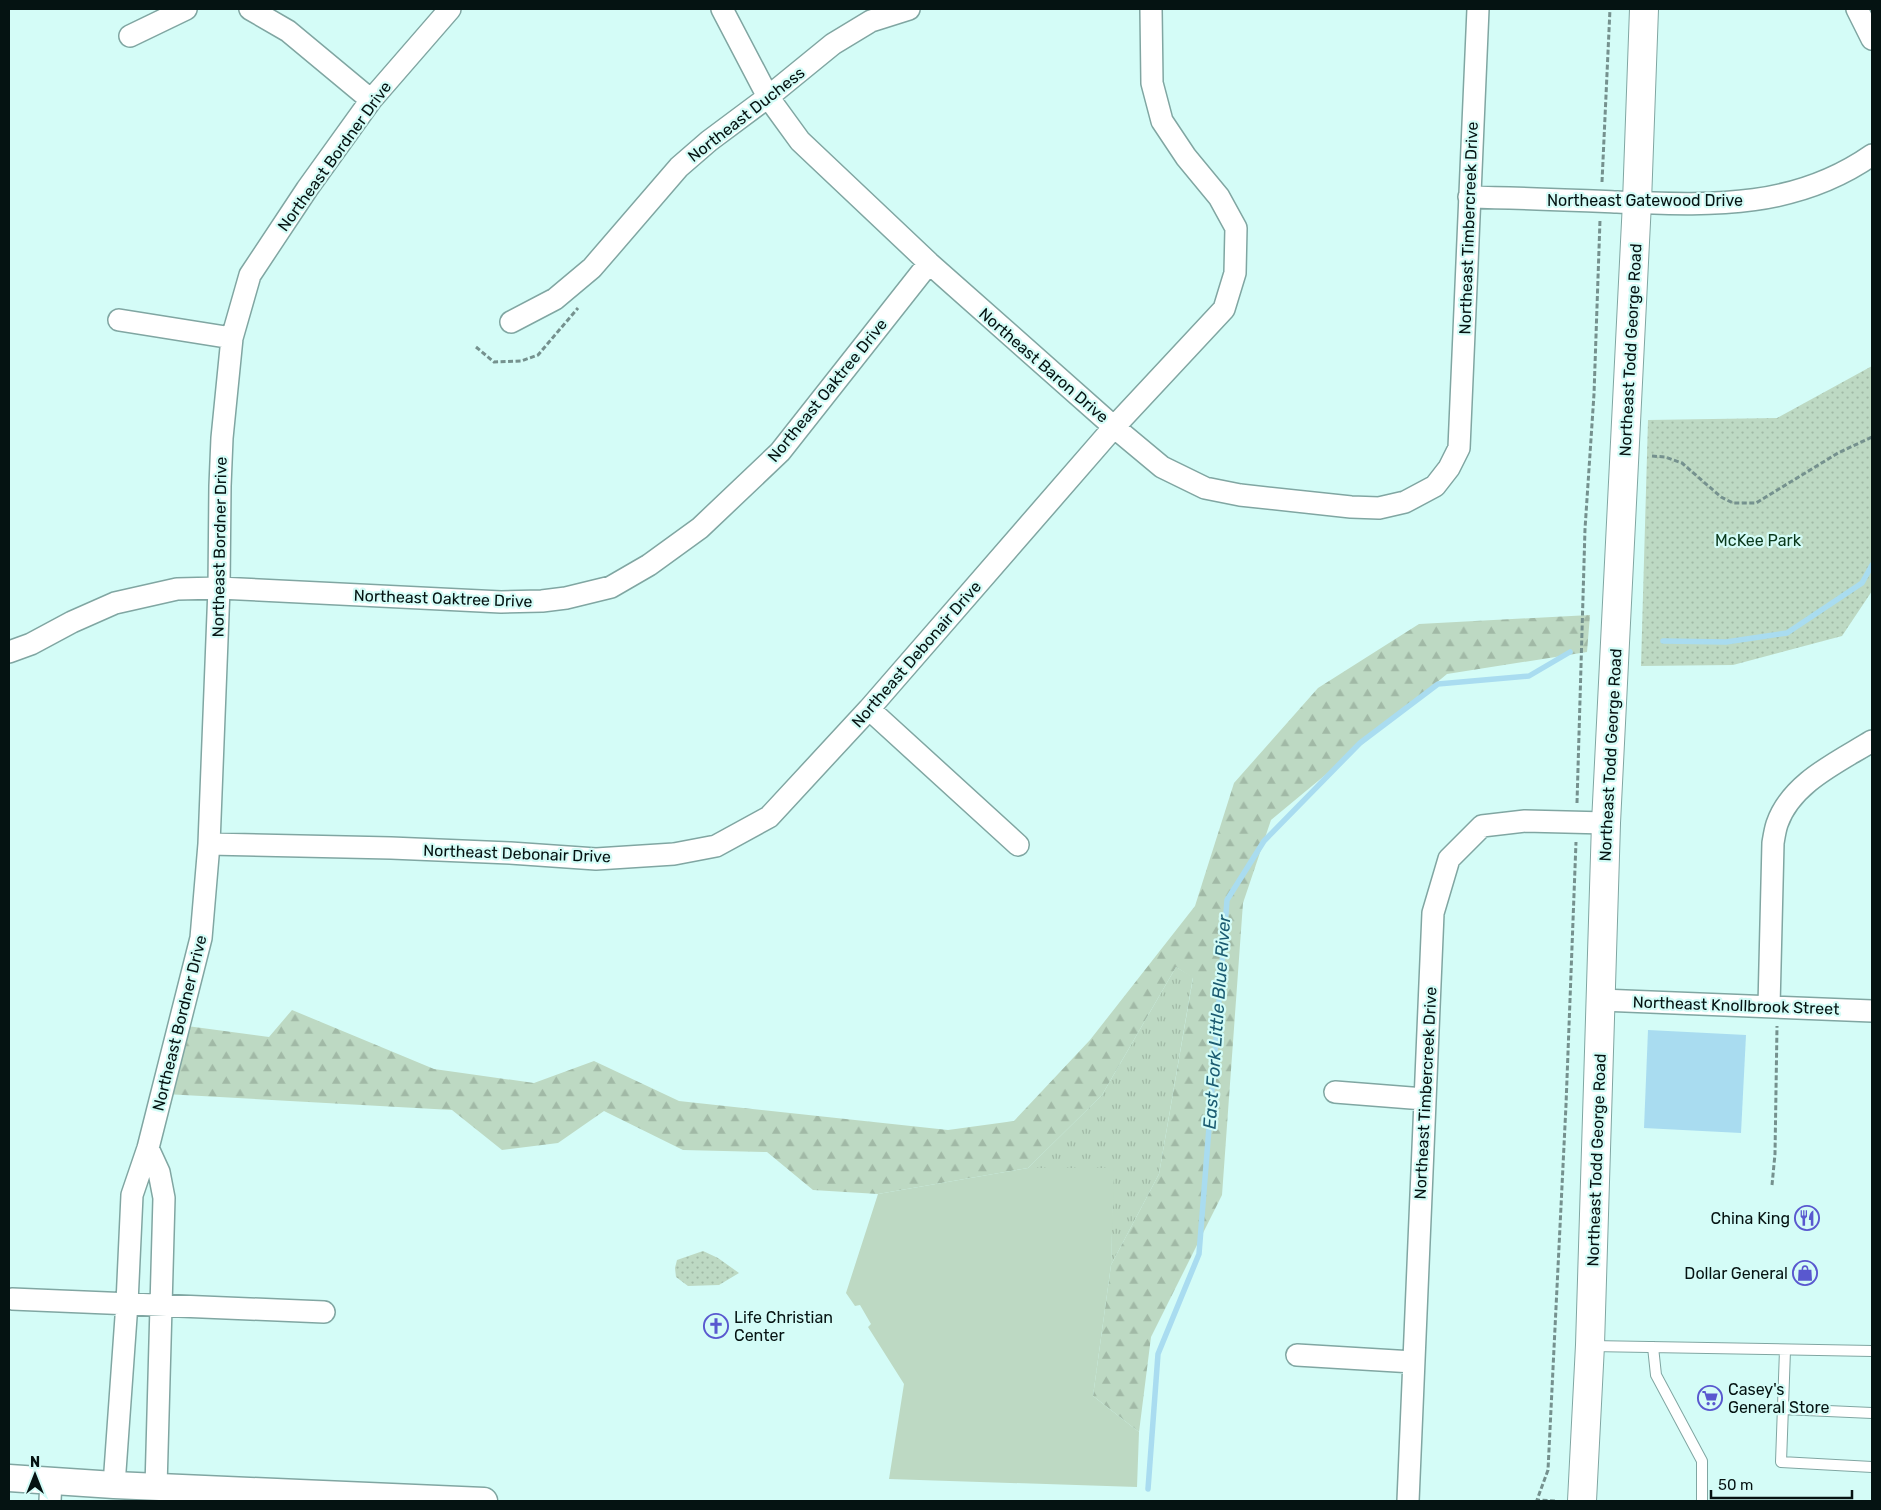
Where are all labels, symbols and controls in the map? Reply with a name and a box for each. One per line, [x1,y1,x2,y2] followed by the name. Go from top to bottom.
[684,63,809,166] street label: Northeast Duchess
[274,78,395,235] street label: Northeast Bordner Drive
[1455,121,1482,335] street label: Northeast Timbercreek Drive
[1547,191,1743,210] street label: Northeast Gatewood Drive
[1615,243,1646,457] street label: Northeast Todd George Road
[975,304,1112,427] street label: Northeast Baron Drive
[764,315,891,466] street label: Northeast Oaktree Drive
[208,457,231,637] street label: Northeast Bordner Drive
[1715,531,1802,550] park label: McKee Park
[848,577,985,731] street label: Northeast Debonair Drive
[353,586,533,611] street label: Northeast Oaktree Drive
[1595,648,1626,862] street label: Northeast Todd George Road
[423,841,611,866] street label: Northeast Debonair Drive
[1199,913,1236,1130] water label: East Fork Little Blue River
[148,933,211,1113] street label: Northeast Bordner Drive
[1410,986,1441,1200] street label: Northeast Timbercreek Drive
[1632,992,1840,1019] street label: Northeast Knollbrook Street
[1583,1053,1610,1267] street label: Northeast Todd George Road
[1794,1205,1820,1231] restaurant icon: China King
[1711,1209,1790,1228] place label: China King
[1792,1260,1818,1286] shop icon: Dollar General
[1684,1264,1788,1283] place label: Dollar General
[734,1308,833,1345] place label: Life Christian Center
[703,1313,729,1339] church icon: Life Christian Center
[1728,1380,1829,1417] place label: Casey's General Store
[1697,1385,1723,1411] supermarket icon: Casey's General Store
[10,1450,60,1500] north arrow
[30,1454,40,1471] text: N
[1711,1468,1852,1500] scale bar
[1718,1476,1753,1494] text: 50 m

